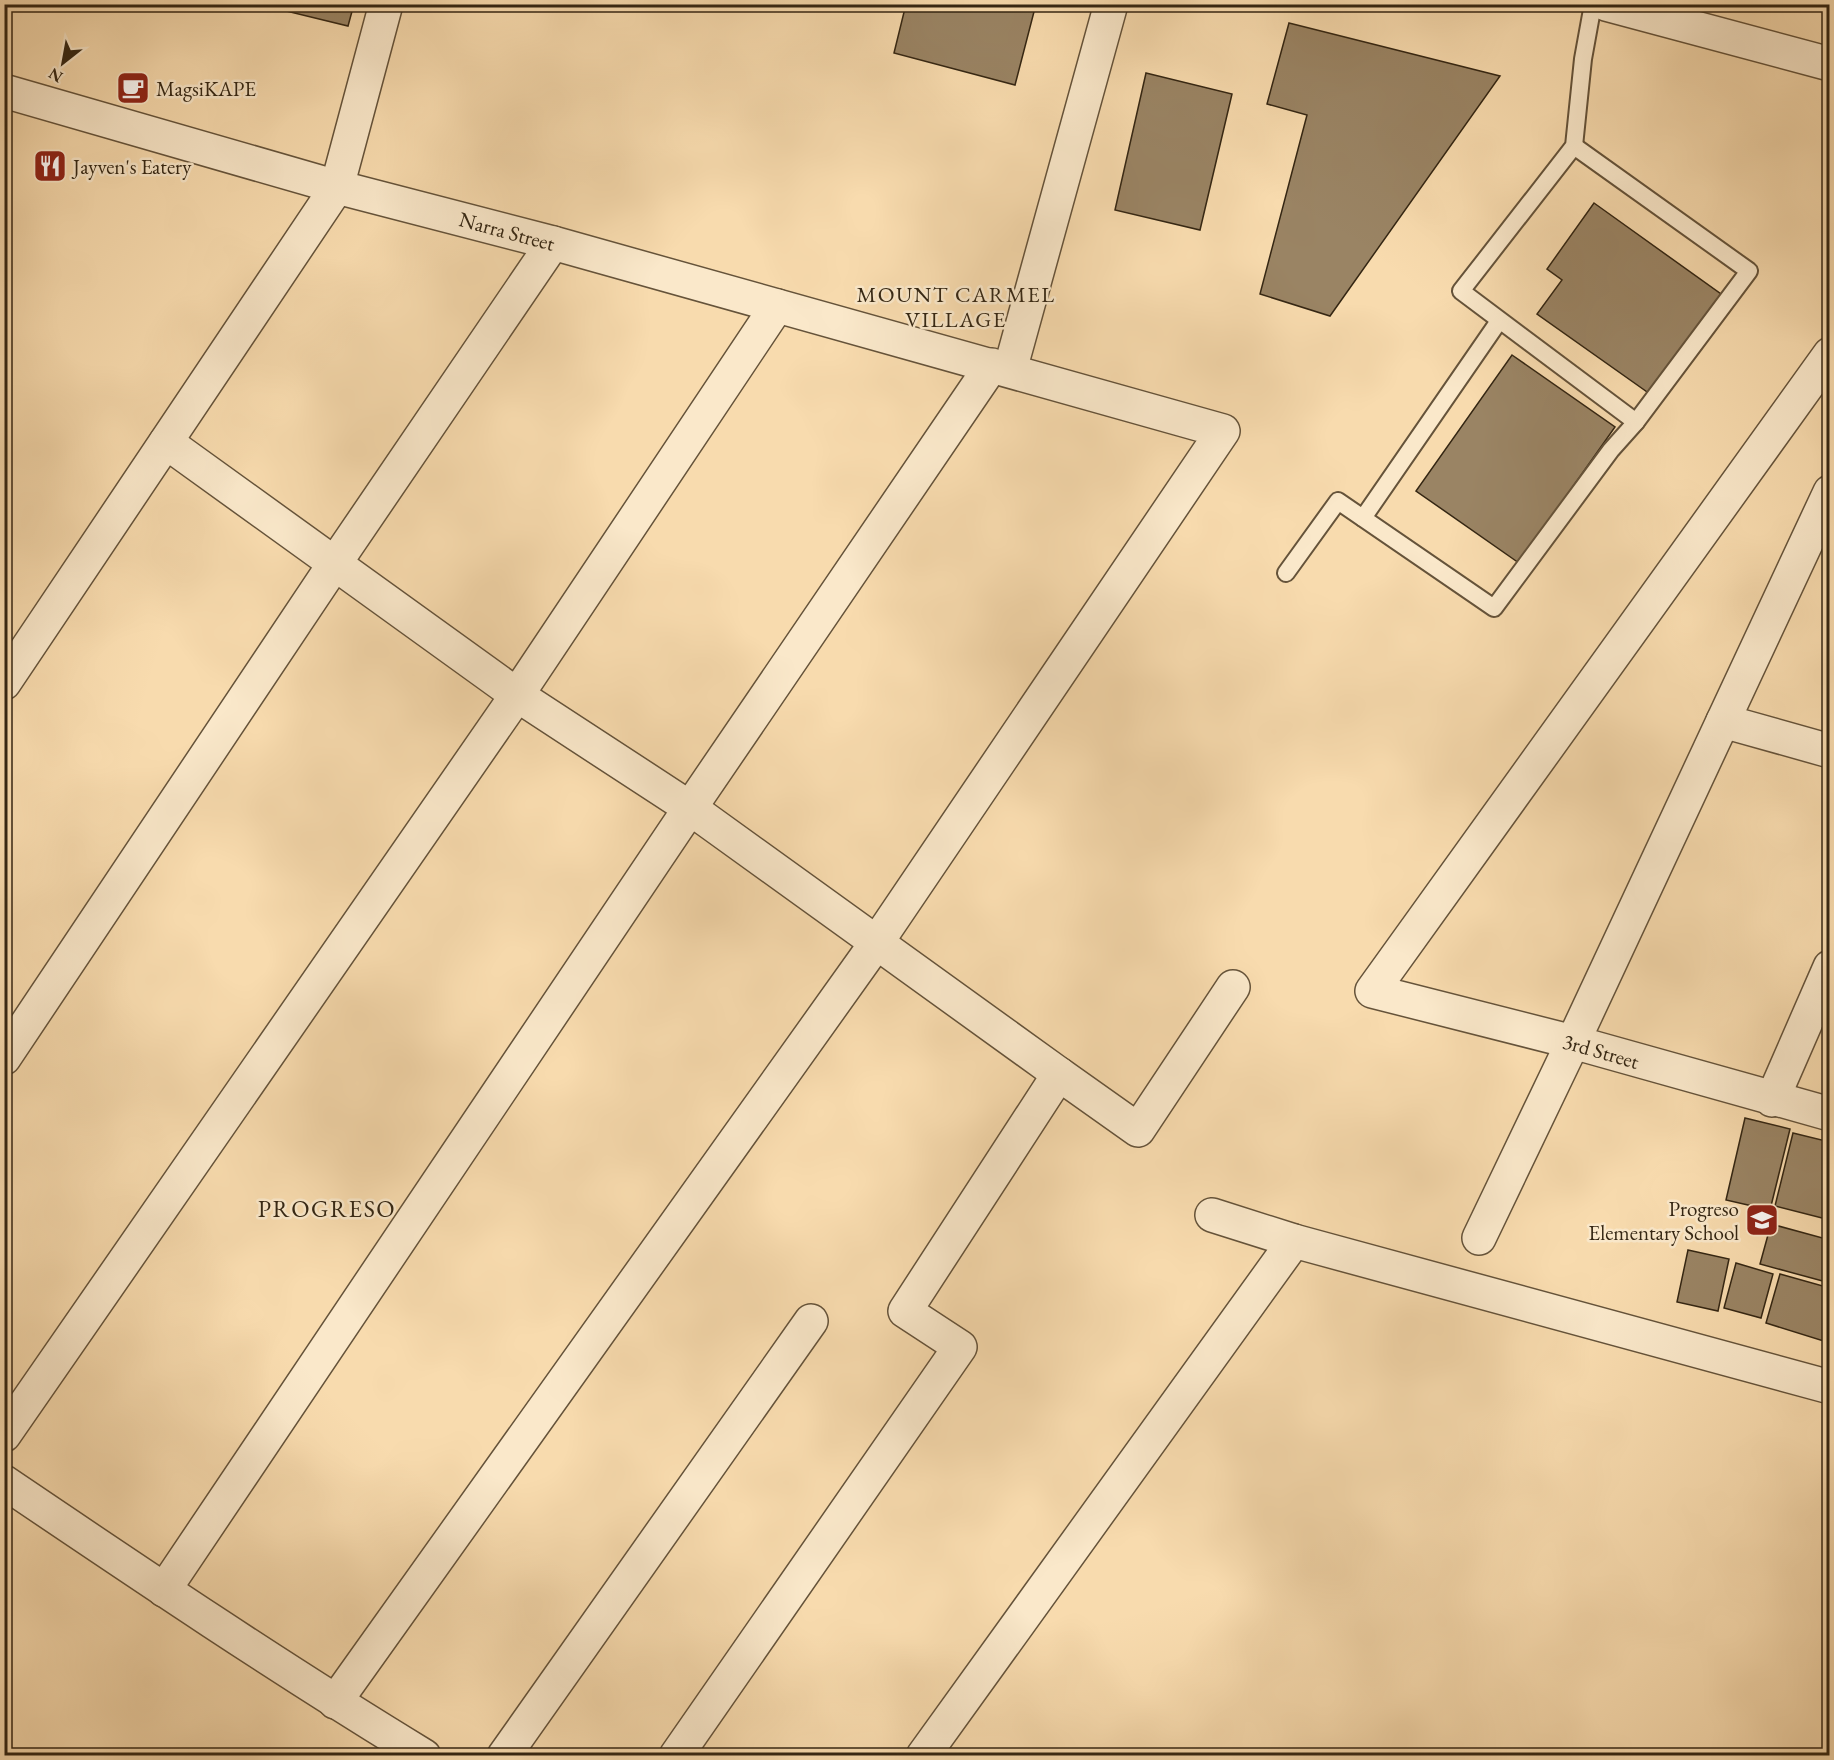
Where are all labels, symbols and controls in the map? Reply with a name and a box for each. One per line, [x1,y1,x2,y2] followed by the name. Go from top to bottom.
[33,33,93,93] north arrow
[45,63,66,88] text: N
[115,70,151,106] cafe icon: MagsiKAPE
[156,75,256,102] place label: MagsiKAPE
[32,148,68,184] restaurant icon: Jayven's Eatery
[71,153,192,180] place label: Jayven's Eatery
[456,205,558,257] street label: Narra Street
[856,280,1056,334] district label: MOUNT CARMEL VILLAGE
[1560,1027,1643,1075] street label: 3rd Street
[258,1193,396,1224] district label: PROGRESO
[1588,1195,1739,1246] place label: Progreso Elementary School
[1744,1202,1780,1238] school or university icon: Progreso Elementary School

